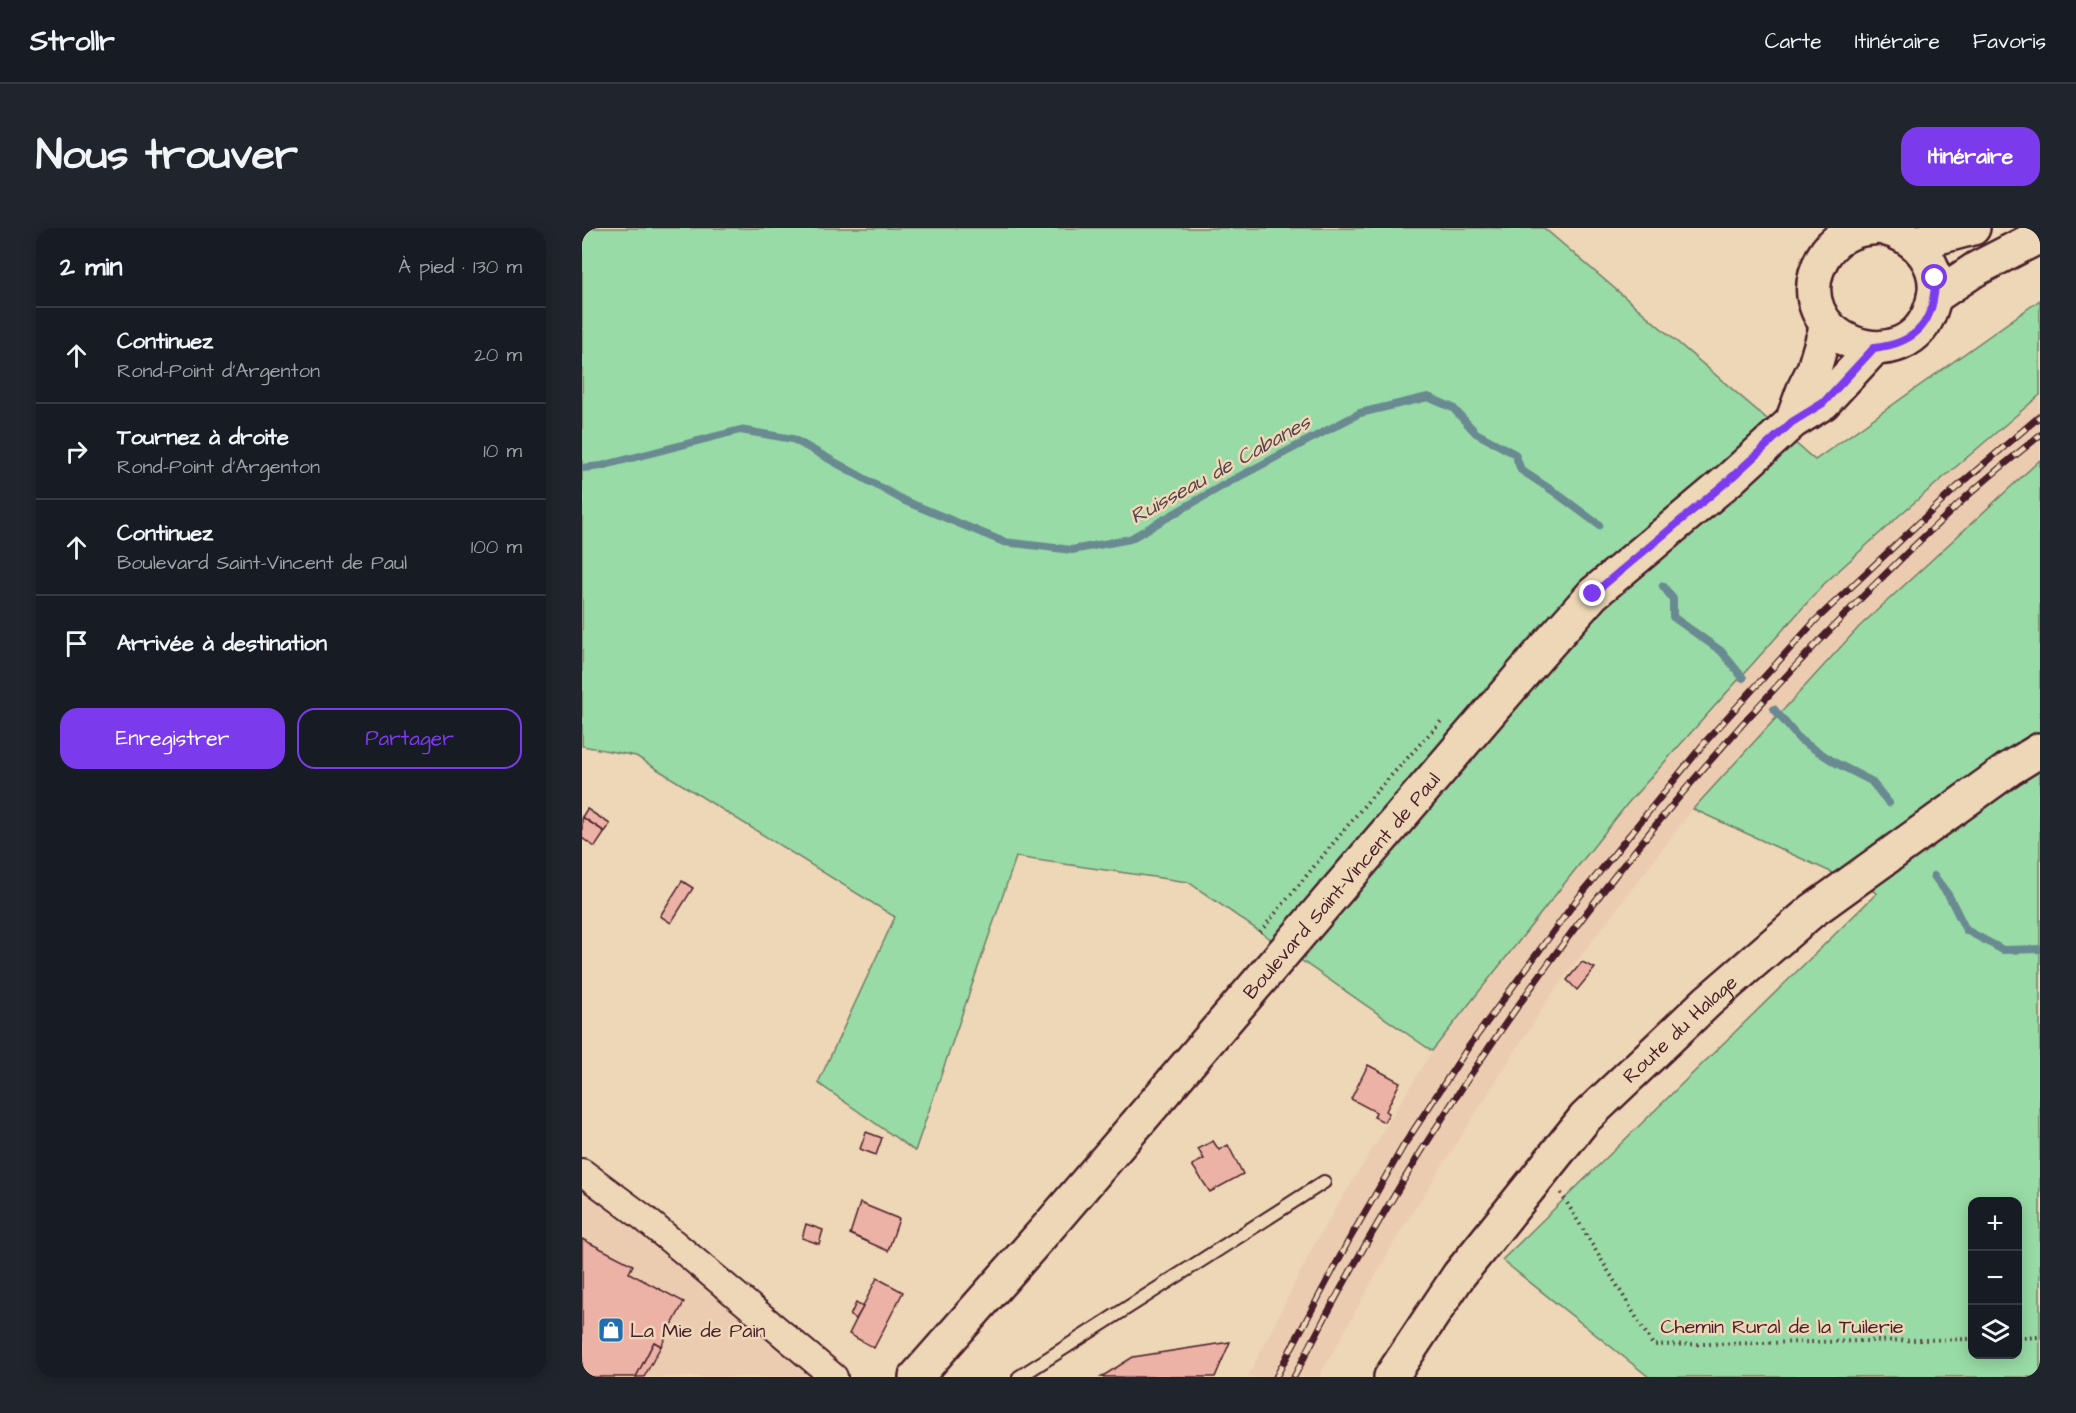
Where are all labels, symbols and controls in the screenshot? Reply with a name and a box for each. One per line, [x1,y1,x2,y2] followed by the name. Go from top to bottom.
[30,22,115,61] text: Strollr
[1765,27,1822,56] text: Carte
[1855,27,1940,56] text: Itinéraire
[1973,27,2046,56] text: Favoris
[36,127,298,185] text: Nous trouver
[1901,127,2040,186] button: Itinéraire
[60,249,122,285] text: 2 min
[398,253,522,281] text: À pied · 130 m
[1921,264,1947,290] route start
[117,326,213,357] text: Continuez
[60,339,93,372] icon: ahead
[474,341,522,369] text: 20 m
[117,357,320,385] text: Rond-Point d'Argenton
[1125,407,1317,531] water label: Ruisseau de Cabanes
[117,422,289,453] text: Tournez à droite
[60,435,93,468] icon: right
[483,437,522,465] text: 10 m
[117,453,320,481] text: Rond-Point d'Argenton
[117,518,213,549] text: Continuez
[60,531,93,564] icon: ahead
[471,533,522,561] text: 100 m
[117,549,407,577] text: Boulevard Saint-Vincent de Paul
[1579,580,1605,606] route end
[60,627,93,660] icon: arrive
[117,628,327,659] text: Arrivée à destination
[60,708,285,769] button: Enregistrer
[297,708,522,769] button: Partager
[1237,767,1447,1005] street label: Boulevard Saint-Vincent de Paul
[1617,969,1744,1090] street label: Route du Halage
[1968,1197,2022,1359] map controls
[1968,1197,2022,1251] button: +
[1968,1251,2022,1305] button: −
[1968,1305,2022,1359] button: layers
[1660,1313,1904,1341] street label: Chemin Rural de la Tuilerie
[596,1315,626,1345] shop icon: La Mie de Pain
[630,1317,765,1345] place label: La Mie de Pain

